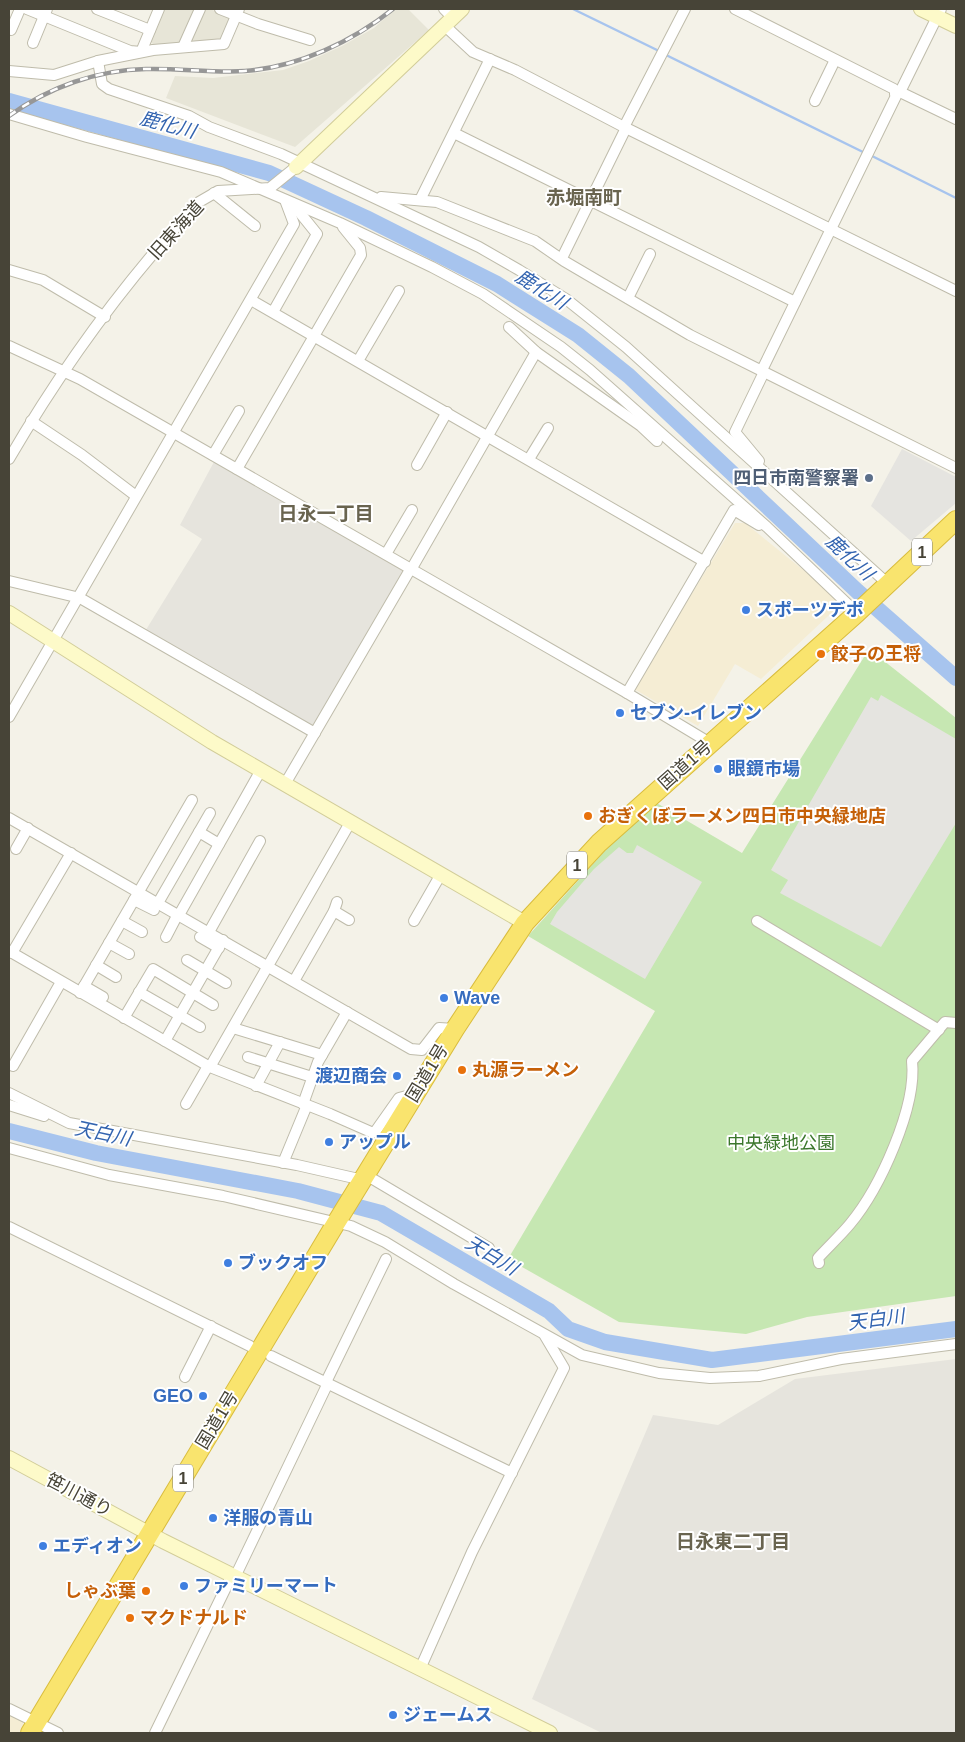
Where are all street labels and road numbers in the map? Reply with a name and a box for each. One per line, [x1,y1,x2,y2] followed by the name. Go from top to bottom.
[144,197,208,263] street label: 旧東海道
[912,538,932,566] road number: 1
[655,736,715,794] street label: 国道1号
[567,852,587,878] road number: 1
[402,1040,452,1106] street label: 国道1号
[192,1387,242,1453] street label: 国道1号
[173,1465,193,1492] road number: 1
[43,1469,115,1521] street label: 笹川通り

